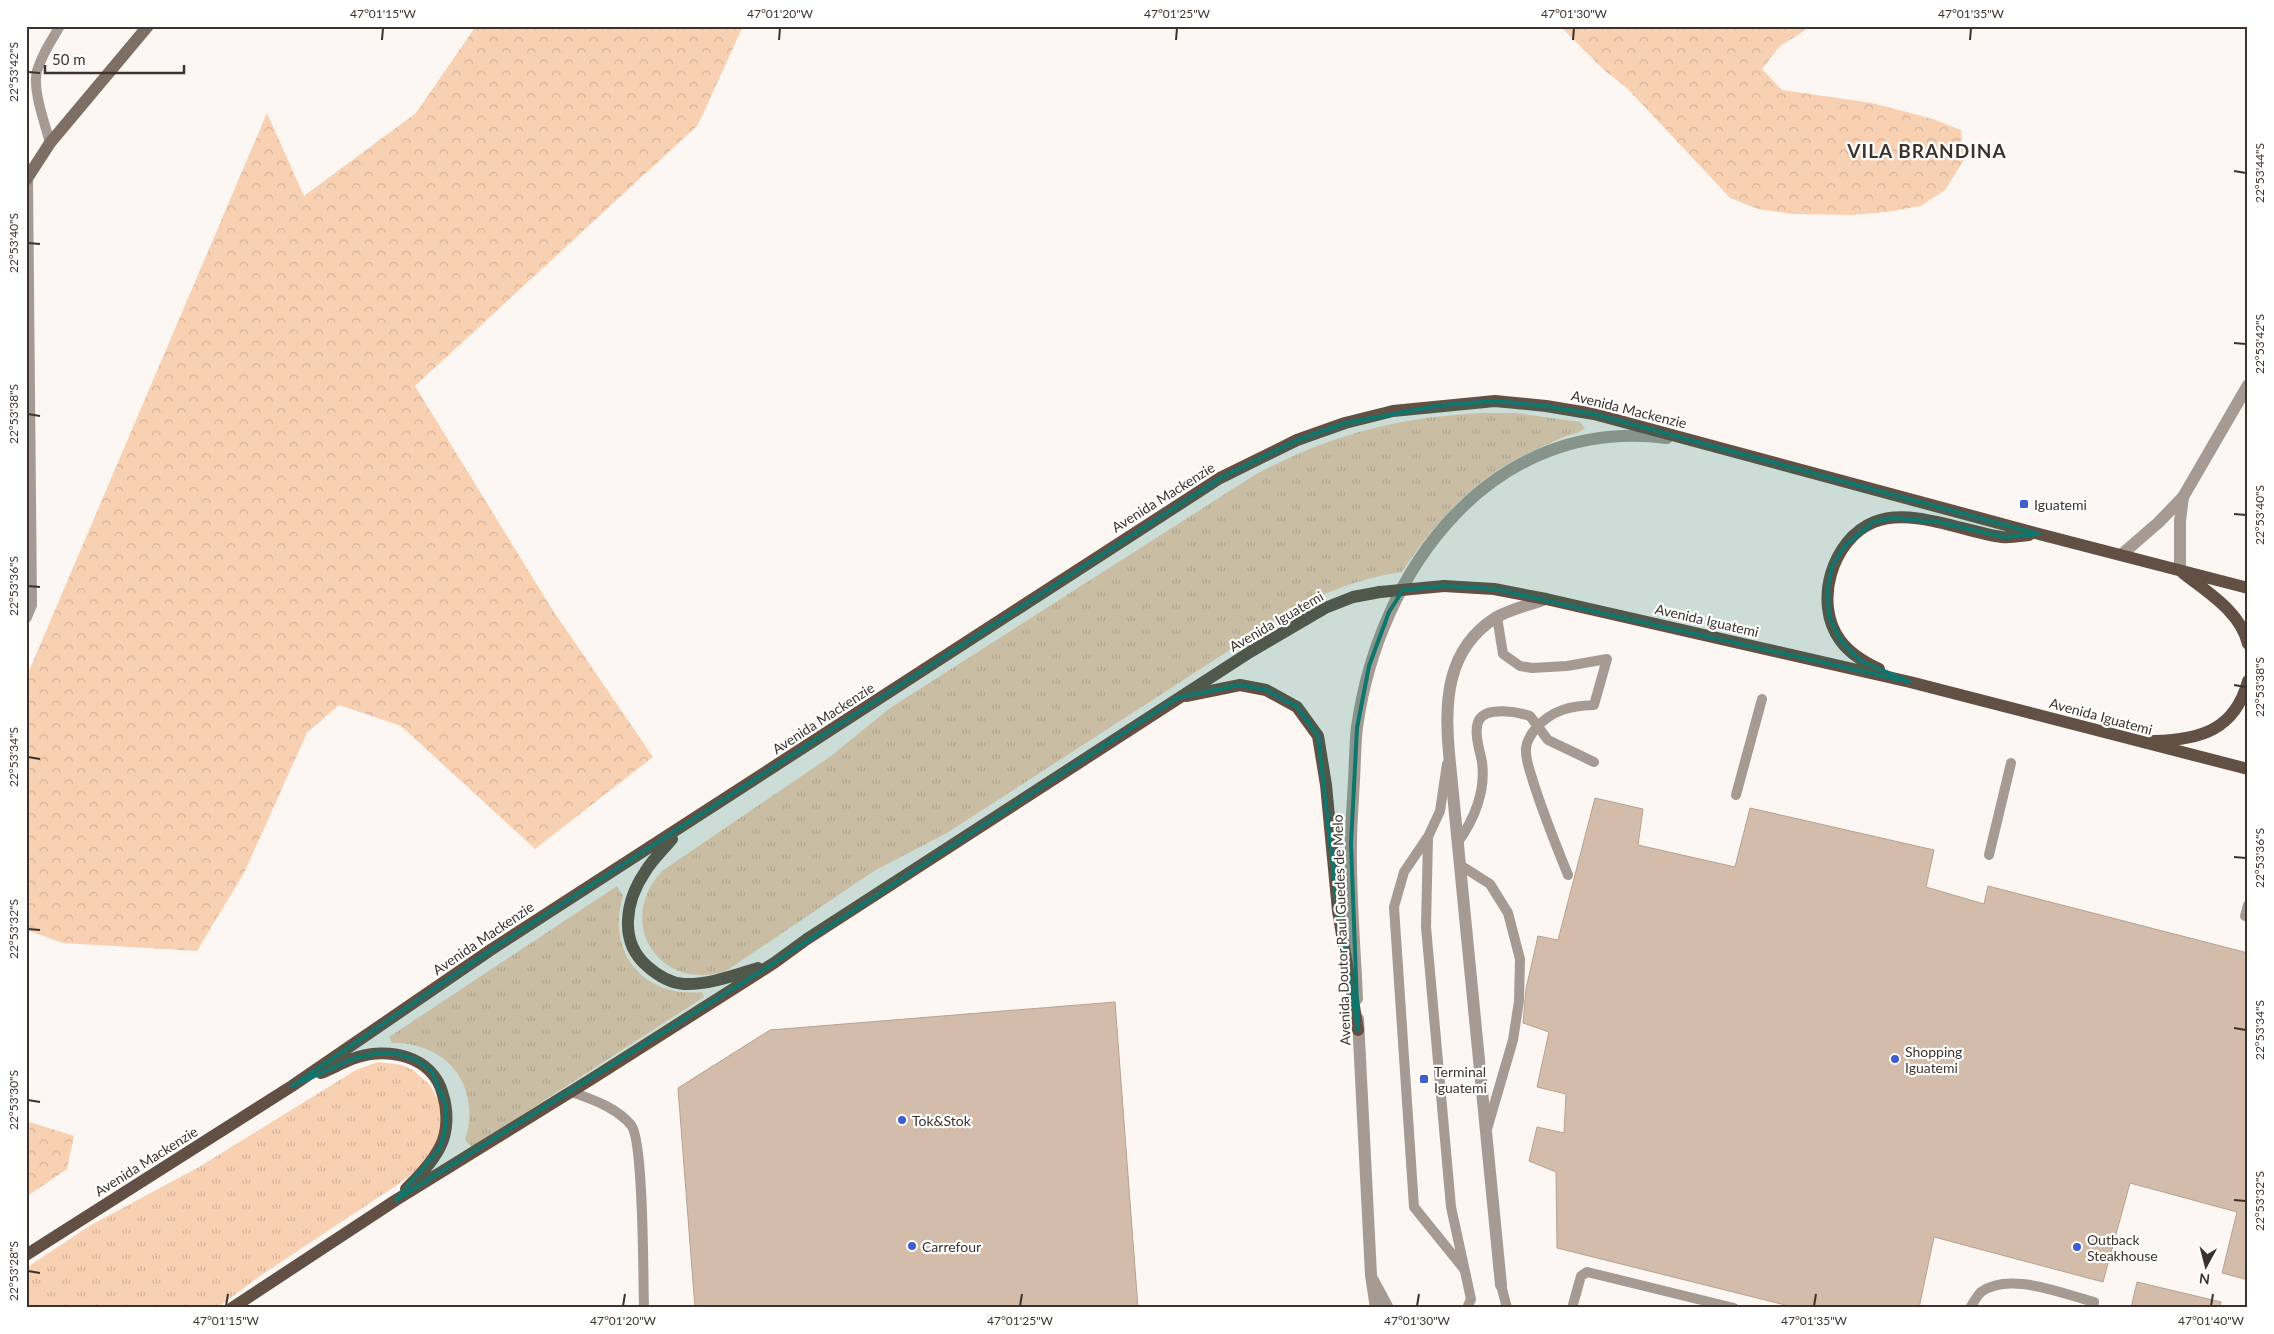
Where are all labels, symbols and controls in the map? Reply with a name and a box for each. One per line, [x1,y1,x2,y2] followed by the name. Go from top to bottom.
[350,6,417,21] text: 47°01'15"W
[747,6,814,21] text: 47°01'20"W
[1144,6,1211,21] text: 47°01'25"W
[1541,6,1608,21] text: 47°01'30"W
[1938,6,2005,21] text: 47°01'35"W
[6,42,21,102] text: 22°53'42"S
[45,42,184,74] scale bar
[52,50,86,68] text: 50 m
[1846,139,2007,162] district label: VILA BRANDINA
[2252,143,2267,203] text: 22°53'44"S
[6,213,21,273] text: 22°53'40"S
[2252,314,2267,374] text: 22°53'42"S
[6,384,21,444] text: 22°53'38"S
[1570,386,1688,432] street label: Avenida Mackenzie
[1108,458,1218,536] street label: Avenida Mackenzie
[2252,485,2267,545] text: 22°53'40"S
[2034,496,2087,513] place label: Iguatemi
[2018,498,2030,510] marker: Iguatemi
[6,556,21,616] text: 22°53'36"S
[1226,587,1326,655] street label: Avenida Iguatemi
[1654,600,1760,640] street label: Avenida Iguatemi
[2252,657,2267,717] text: 22°53'38"S
[769,679,877,757] street label: Avenida Mackenzie
[2048,694,2154,738] street label: Avenida Iguatemi
[6,727,21,787] text: 22°53'34"S
[1328,814,1354,1046] street label: Avenida Doutor Raul Guedes de Melo
[2252,828,2267,888] text: 22°53'36"S
[429,898,537,978] street label: Avenida Mackenzie
[6,899,21,959] text: 22°53'32"S
[2252,1000,2267,1060] text: 22°53'34"S
[1905,1043,1962,1076] place label: Shopping Iguatemi
[1889,1053,1901,1065] marker: Shopping Iguatemi
[1434,1063,1487,1096] place label: Terminal Iguatemi
[6,1070,21,1130] text: 22°53'30"S
[1418,1073,1430,1085] marker: Terminal Iguatemi
[912,1112,972,1129] place label: Tok&Stok
[896,1114,908,1126] marker: Tok&Stok
[91,1122,201,1200] street label: Avenida Mackenzie
[2252,1171,2267,1231] text: 22°53'32"S
[2087,1231,2158,1264] place label: Outback Steakhouse
[922,1238,981,1255] place label: Carrefour
[906,1240,918,1252] marker: Carrefour
[6,1241,21,1301] text: 22°53'28"S
[2071,1241,2083,1253] marker: Outback Steakhouse
[2182,1242,2232,1292] north arrow
[2198,1270,2211,1288] text: N
[193,1313,260,1328] text: 47°01'15"W
[590,1313,657,1328] text: 47°01'20"W
[987,1313,1054,1328] text: 47°01'25"W
[1384,1313,1451,1328] text: 47°01'30"W
[1781,1313,1848,1328] text: 47°01'35"W
[2178,1313,2245,1328] text: 47°01'40"W

